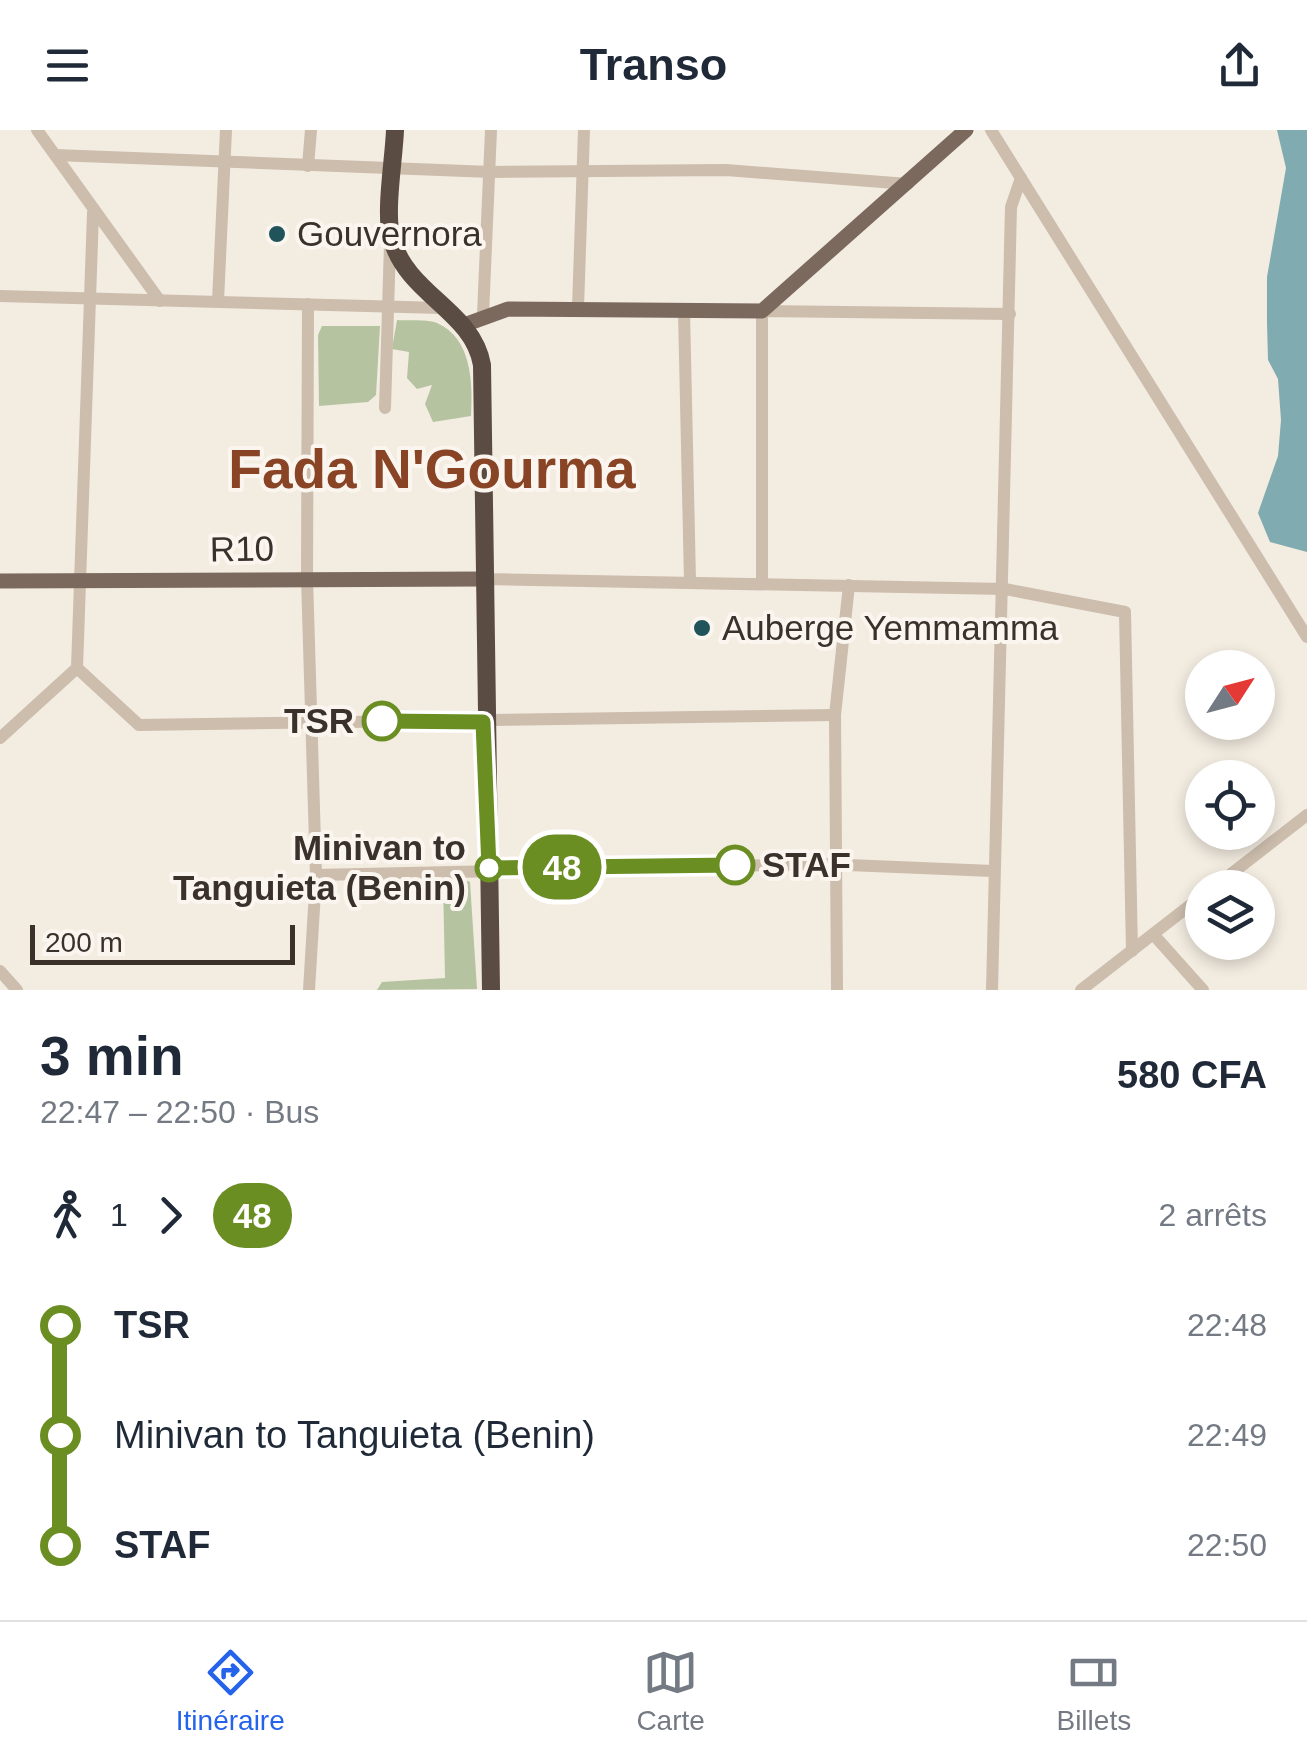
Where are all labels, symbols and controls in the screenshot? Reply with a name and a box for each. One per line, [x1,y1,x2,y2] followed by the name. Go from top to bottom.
[40,38,95,93] icon: menu
[1212,38,1267,93] icon: share
[580,39,727,90] text: Transo
[297,214,482,253] place label: Gouvernora
[266,223,288,245] marker: Gouvernora
[228,438,636,500] district label: Fada N'Gourma
[210,528,274,569] street label: R10
[722,608,1059,647] place label: Auberge Yemmamma
[691,617,713,639] marker: Auberge Yemmamma
[1185,650,1275,740] north arrow
[1185,650,1275,960] map controls
[284,701,354,740] place label: TSR
[363,702,401,740] marker: TSR
[1185,760,1275,850] button: locate
[173,828,466,907] place label: Minivan to Tanguieta (Benin)
[517,834,607,900] line badge: 48
[762,845,851,884] place label: STAF
[716,846,754,884] marker: STAF
[543,848,581,887] text: 48
[476,855,502,881] marker: Minivan to Tanguieta (Benin)
[1185,870,1275,960] button: layers
[30,920,295,964] scale bar
[45,927,123,958] text: 200 m
[40,1025,184,1087] text: 3 min
[1117,1054,1267,1096] text: 580 CFA
[40,1094,319,1130] text: 22:47 – 22:50 · Bus
[40,1188,95,1243] icon: walk
[143,1188,198,1243] icon: forward
[233,1196,272,1235] text: 48
[110,1197,128,1233] text: 1
[1159,1197,1267,1233] text: 2 arrêts
[114,1304,190,1346] text: TSR
[1187,1307,1267,1343] text: 22:48
[114,1414,595,1456] text: Minivan to Tanguieta (Benin)
[1187,1417,1267,1453] text: 22:49
[114,1524,210,1566] text: STAF
[1187,1527,1267,1563] text: 22:50
[176,1645,285,1737] tab: Itinéraire
[636,1645,705,1737] tab: Carte
[1056,1645,1131,1737] tab: Billets

